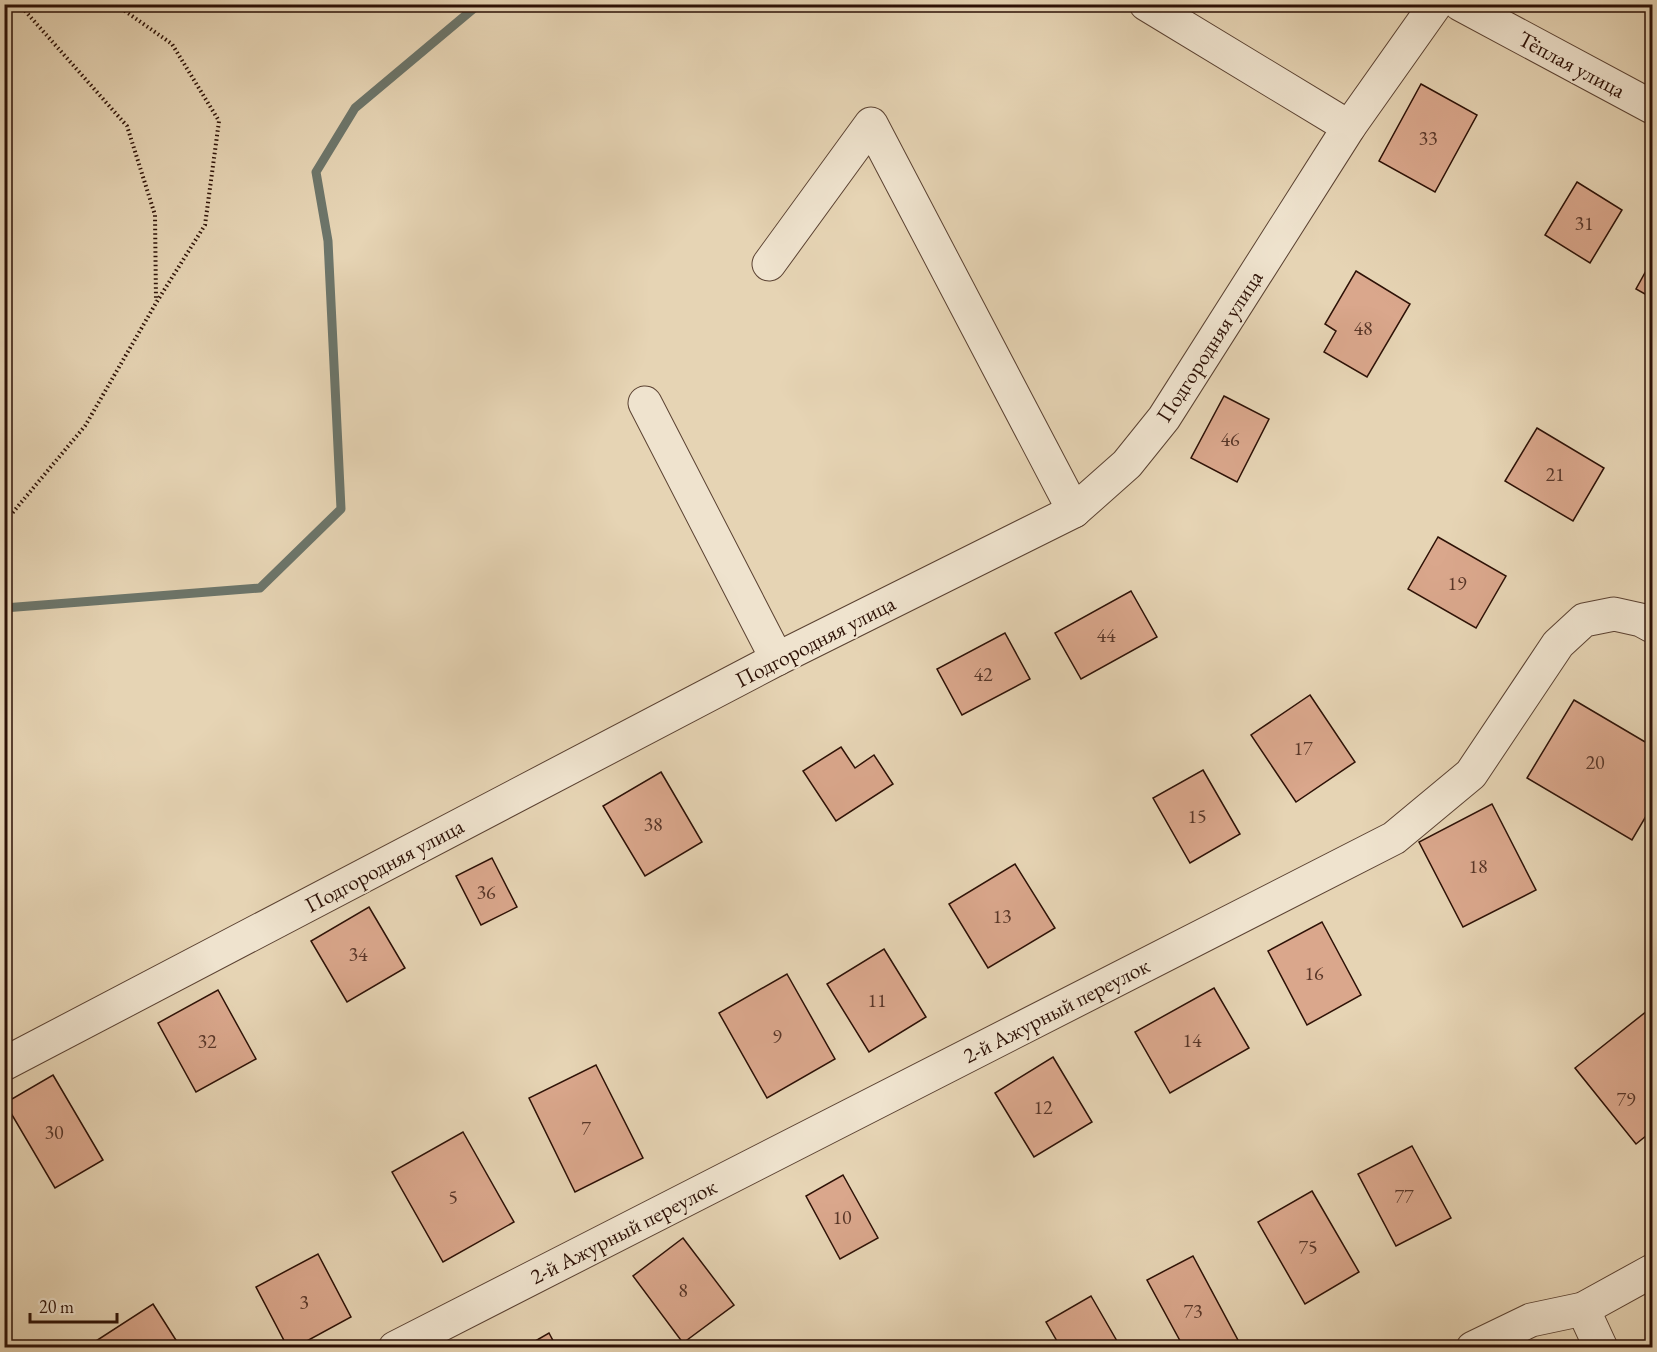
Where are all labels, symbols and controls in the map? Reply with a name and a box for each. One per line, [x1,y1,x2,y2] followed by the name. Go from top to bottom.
[1513,24,1630,105] street label: Тёплая улица
[1418,125,1438,151] house number: 33
[1574,210,1594,236] house number: 31
[1149,264,1270,428] street label: Подгородняя улица
[1353,315,1373,341] house number: 48
[1220,426,1240,452] house number: 46
[1545,461,1565,487] house number: 21
[1447,570,1467,596] house number: 19
[730,588,900,694] street label: Подгородняя улица
[1096,622,1116,648] house number: 44
[973,661,993,687] house number: 42
[1293,735,1313,761] house number: 17
[1585,749,1605,775] house number: 20
[1187,803,1207,829] house number: 15
[300,811,469,920] street label: Подгородняя улица
[643,811,663,837] house number: 38
[1468,853,1488,879] house number: 18
[476,879,496,905] house number: 36
[992,903,1012,929] house number: 13
[348,941,368,967] house number: 34
[958,951,1155,1070] street label: 2-й Ажурный переулок
[1304,960,1324,986] house number: 16
[867,987,887,1013] house number: 11
[772,1023,782,1049] house number: 9
[1182,1027,1202,1053] house number: 14
[197,1028,217,1054] house number: 32
[1616,1086,1636,1112] house number: 79
[1033,1094,1053,1120] house number: 12
[581,1115,591,1141] house number: 7
[44,1119,64,1145] house number: 30
[525,1172,722,1291] street label: 2-й Ажурный переулок
[1394,1183,1414,1209] house number: 77
[448,1184,458,1210] house number: 5
[832,1204,852,1230] house number: 10
[1298,1234,1318,1260] house number: 75
[678,1277,688,1303] house number: 8
[30,1286,117,1324] scale bar
[299,1289,309,1315] house number: 3
[39,1295,74,1318] text: 20 m
[1183,1298,1203,1324] house number: 73

